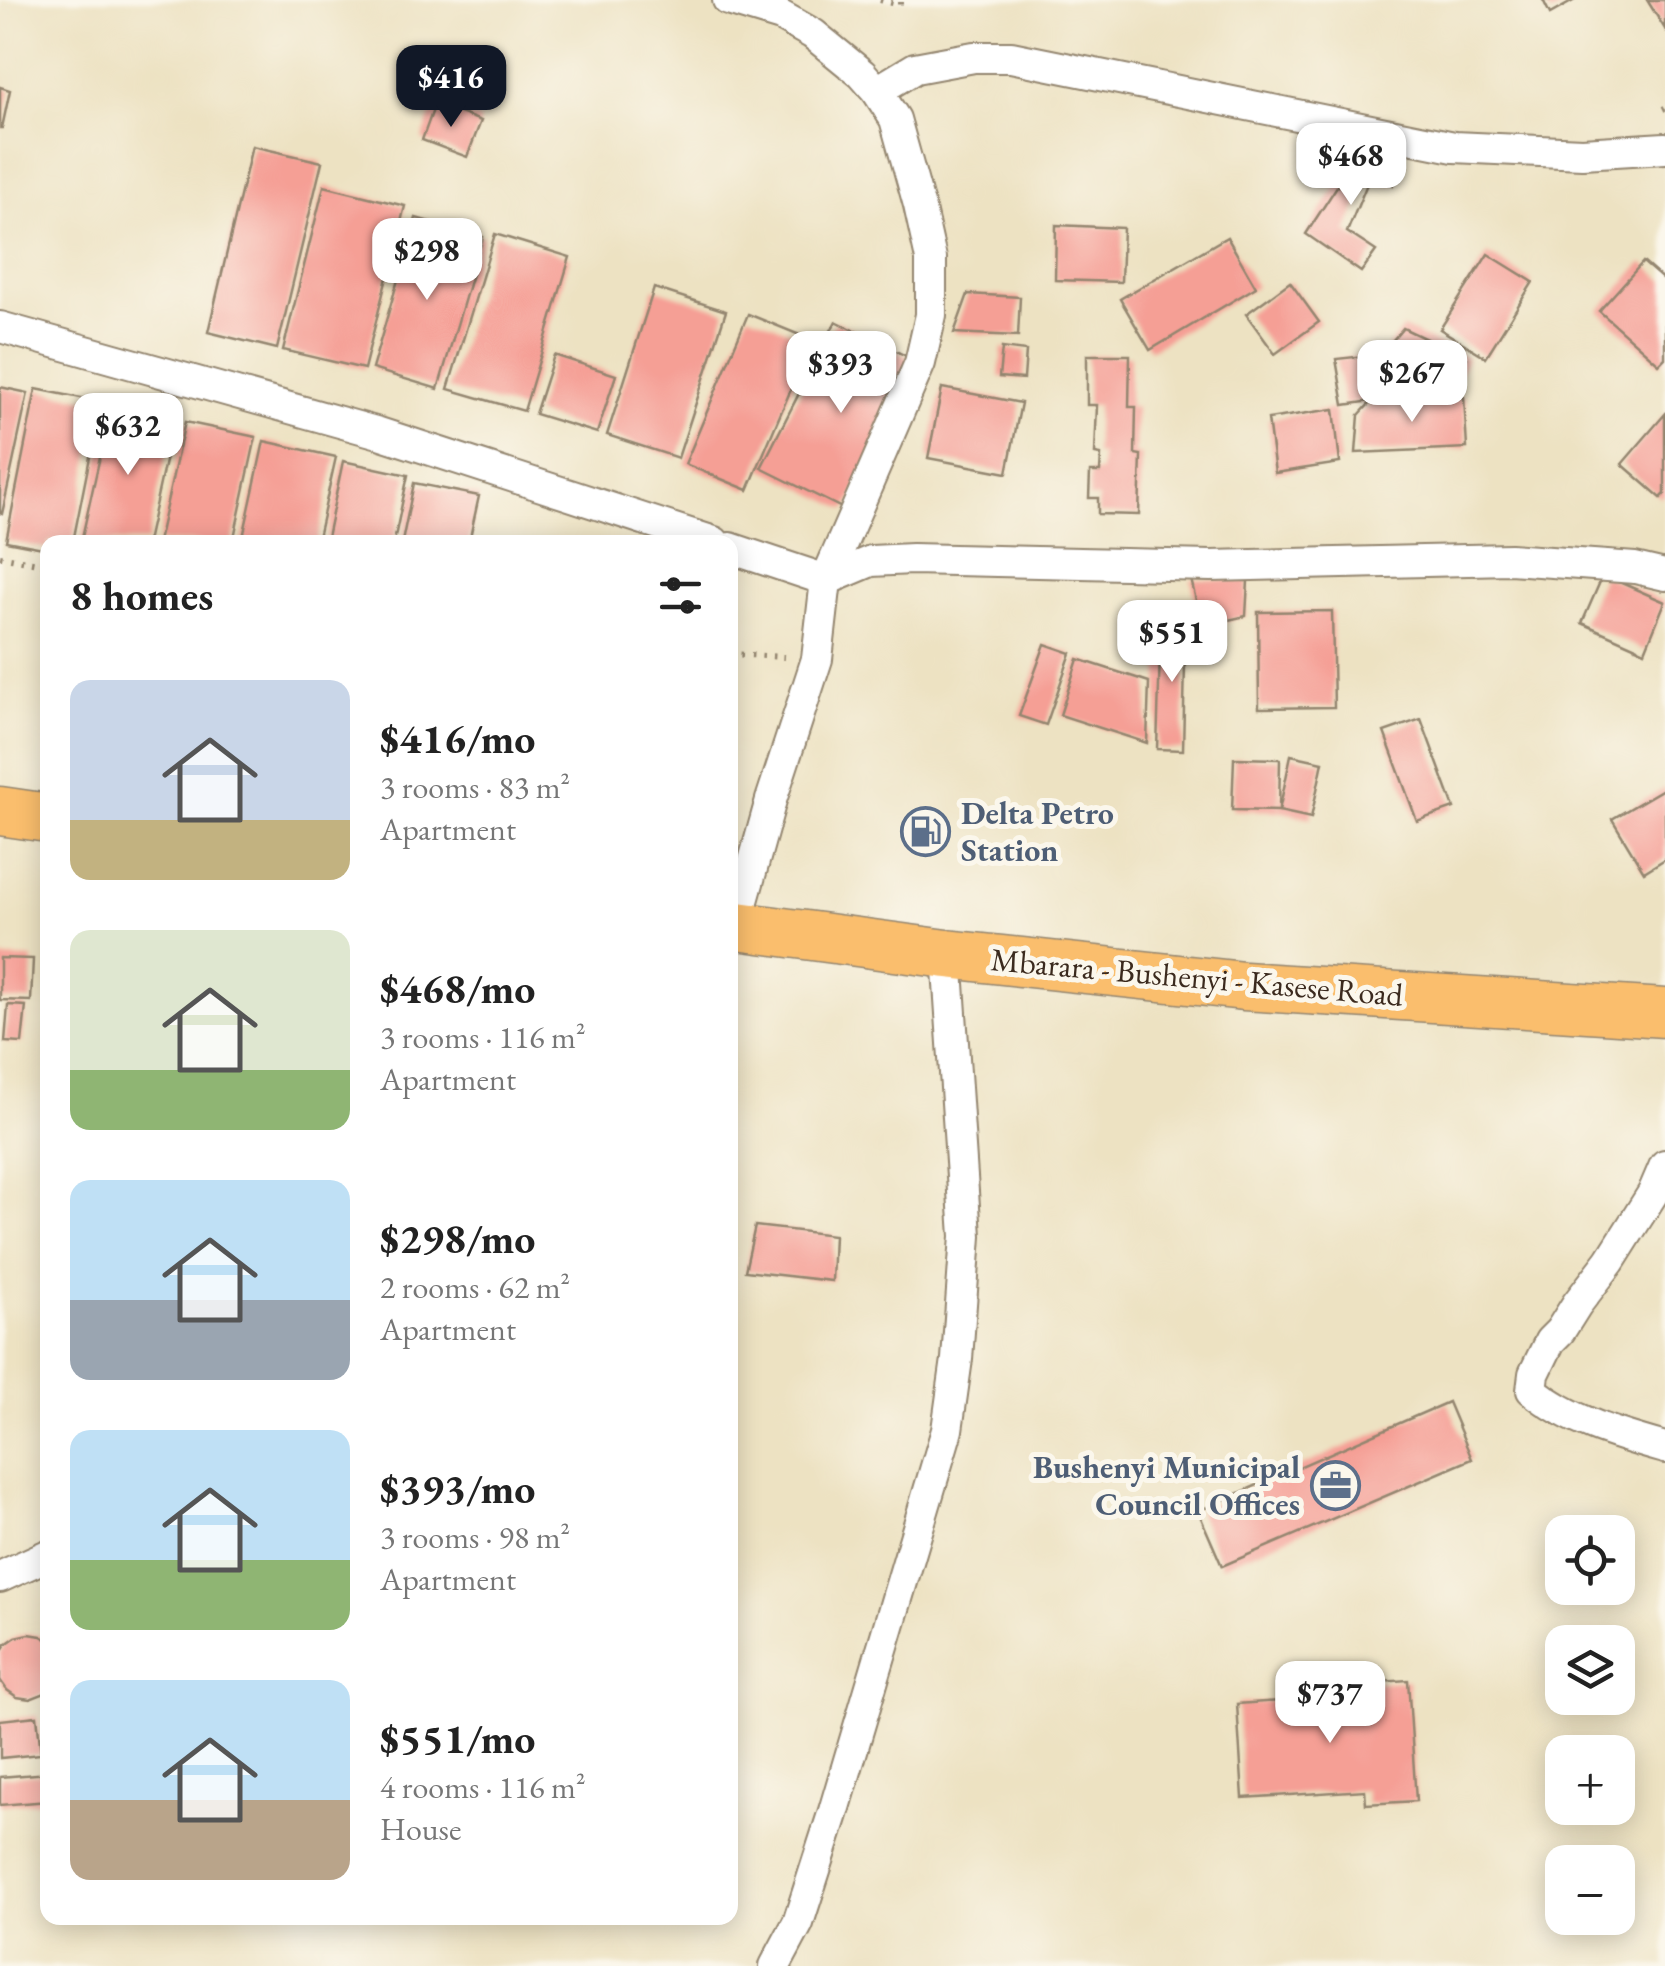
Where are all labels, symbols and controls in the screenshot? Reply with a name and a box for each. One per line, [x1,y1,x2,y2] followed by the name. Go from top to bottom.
[392,45,510,130] pin: $416
[418,56,484,98] text: $416
[1292,123,1410,208] pin: $468
[1318,134,1384,176] text: $468
[368,218,486,303] pin: $298
[394,229,460,271] text: $298
[782,331,900,416] pin: $393
[1353,340,1471,425] pin: $267
[808,342,874,384] text: $393
[1379,351,1445,393] text: $267
[69,393,187,478] pin: $632
[95,404,161,446] text: $632
[70,568,213,623] text: 8 homes
[653,568,708,623] icon: filters
[1113,600,1231,685] pin: $551
[1139,611,1205,653] text: $551
[380,711,536,766] text: $416/mo
[150,720,270,840] icon: home
[380,766,570,808] text: 3 rooms · 83 m²
[961,792,1114,871] place label: Delta Petro Station
[900,805,952,857] fuel station icon: Delta Petro Station
[380,808,516,850] text: Apartment
[989,938,1406,1016] street label: Mbarara - Bushenyi - Kasese Road
[380,961,536,1016] text: $468/mo
[150,970,270,1090] icon: home
[380,1016,586,1058] text: 3 rooms · 116 m²
[380,1058,516,1100] text: Apartment
[380,1211,536,1266] text: $298/mo
[150,1220,270,1340] icon: home
[380,1266,570,1308] text: 2 rooms · 62 m²
[380,1308,516,1350] text: Apartment
[1033,1446,1300,1525] place label: Bushenyi Municipal Council Offices
[1309,1459,1361,1511] office icon: Bushenyi Municipal Council Offices
[380,1461,536,1516] text: $393/mo
[150,1470,270,1590] icon: home
[1545,1515,1635,1935] map controls
[1545,1515,1635,1605] button: locate
[380,1516,570,1558] text: 3 rooms · 98 m²
[380,1558,516,1600] text: Apartment
[1545,1625,1635,1715] button: layers
[1271,1661,1389,1746] pin: $737
[1297,1672,1363,1714] text: $737
[380,1711,536,1766] text: $551/mo
[150,1720,270,1840] icon: home
[1545,1735,1635,1825] button: +
[380,1766,586,1808] text: 4 rooms · 116 m²
[380,1808,461,1850] text: House
[1545,1845,1635,1935] button: −

